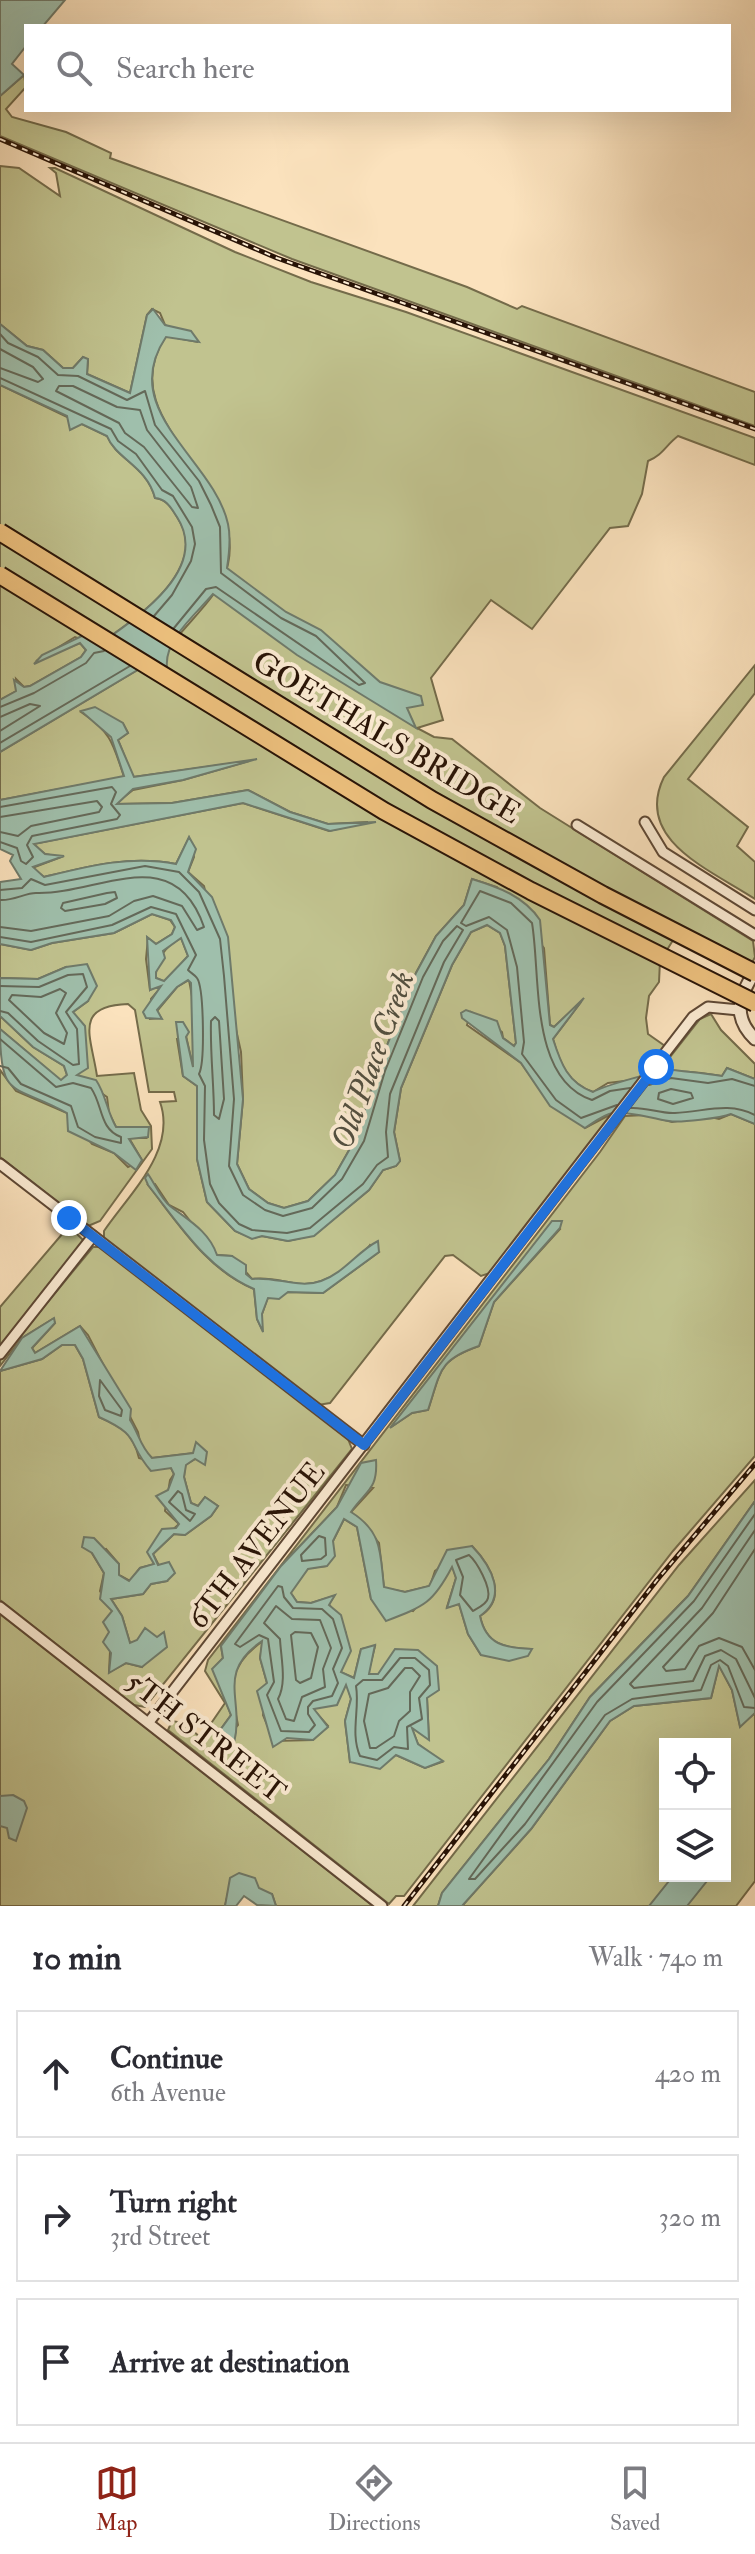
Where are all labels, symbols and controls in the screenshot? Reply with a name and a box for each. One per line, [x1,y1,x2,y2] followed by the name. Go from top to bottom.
[24,24,731,112] search box
[52,46,96,90] icon: search
[116,50,255,87] text: Search here
[246,643,527,832] street label: GOETHALS BRIDGE
[322,966,424,1155] water label: Old Place Creek
[638,1049,674,1085] route start
[51,1200,87,1236] route end
[180,1454,333,1636] street label: 6TH AVENUE
[119,1664,293,1811] street label: 5TH STREET
[659,1738,731,1882] map controls
[659,1738,731,1810] button: locate
[659,1810,731,1882] button: layers
[32,1937,121,1980] text: 10 min
[589,1942,723,1974] text: Walk · 740 m
[110,2040,223,2077] text: Continue
[34,2052,78,2096] icon: ahead
[655,2058,721,2090] text: 420 m
[110,2077,226,2109] text: 6th Avenue
[110,2184,237,2221] text: Turn right
[34,2196,78,2240] icon: right
[659,2202,721,2234] text: 320 m
[110,2221,210,2253] text: 3rd Street
[34,2340,78,2384] icon: arrive
[110,2344,350,2381] text: Arrive at destination
[95,2461,139,2537] tab: Map
[328,2461,421,2537] tab: Directions
[610,2461,660,2537] tab: Saved

